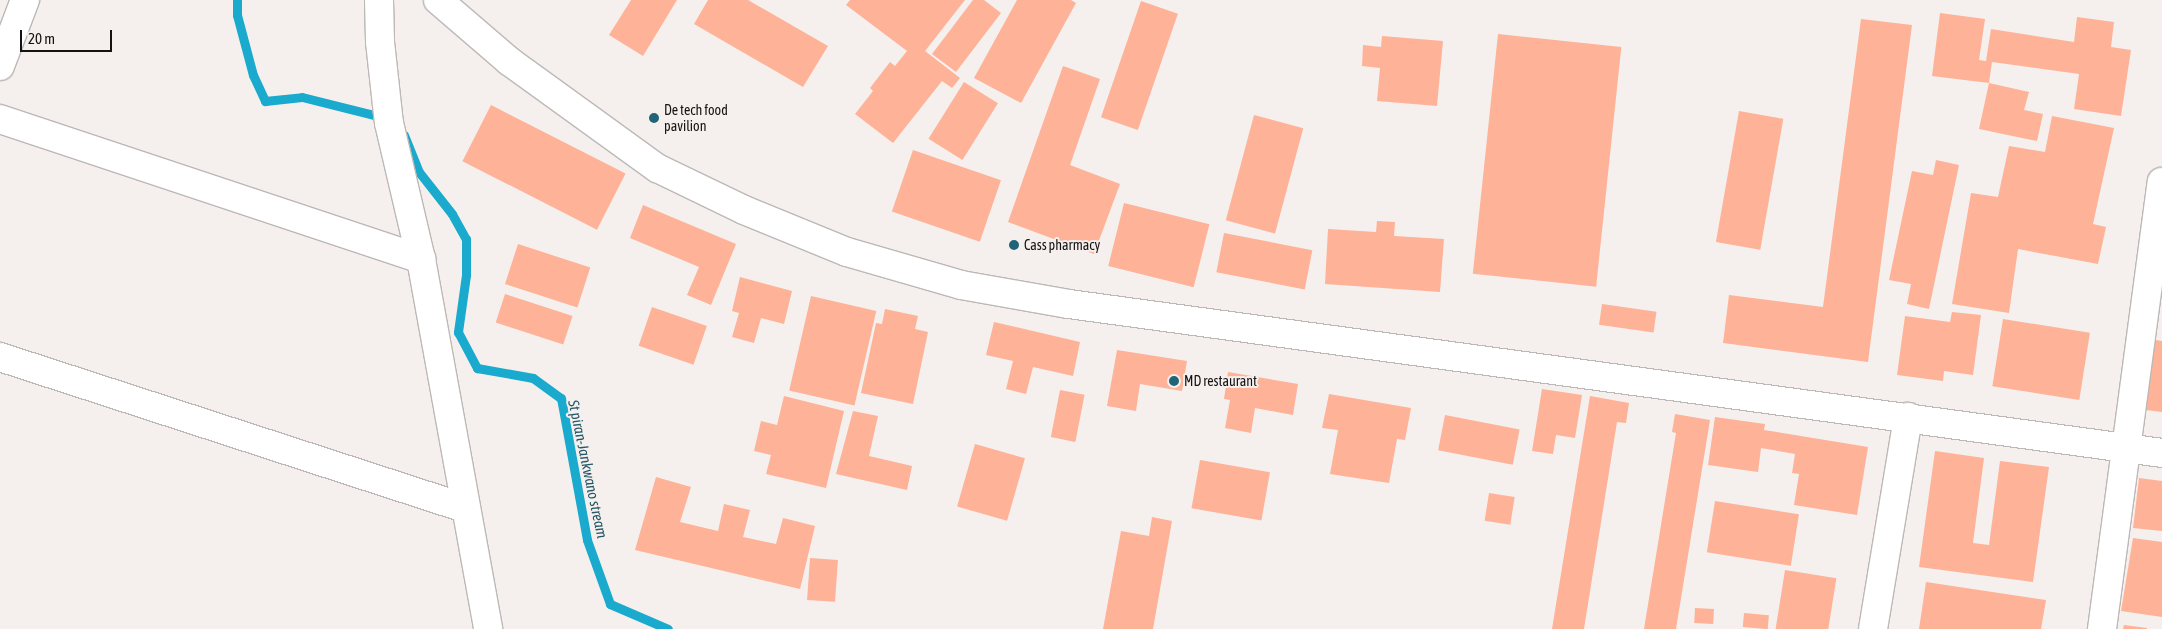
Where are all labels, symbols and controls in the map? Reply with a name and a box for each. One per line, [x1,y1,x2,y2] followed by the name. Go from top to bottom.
[22,20,115,52] scale bar
[28,30,55,47] text: 20 m
[664,102,728,134] place label: De tech food pavilion
[648,112,660,124] marker: De tech food pavilion
[1024,237,1100,253] place label: Cass pharmacy
[1008,239,1020,251] marker: Cass pharmacy
[1184,373,1257,389] place label: MD restaurant
[1168,375,1180,387] marker: MD restaurant
[565,398,611,540] water label: St piran-Jankwano stream

